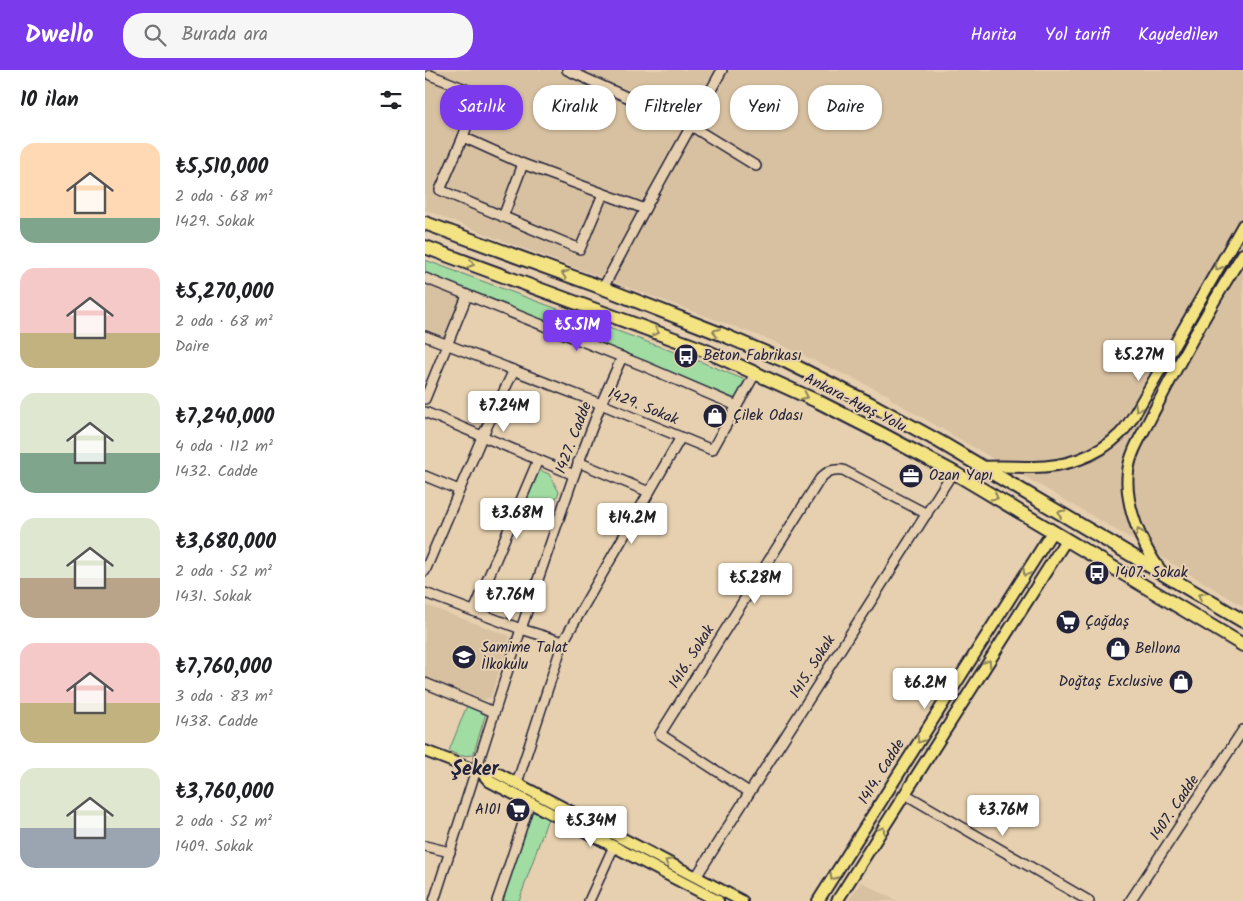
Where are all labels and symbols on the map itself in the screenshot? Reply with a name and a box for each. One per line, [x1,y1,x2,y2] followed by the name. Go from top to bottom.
[466,257,475,268] one-way arrow
[1215,262,1225,271] one-way arrow
[561,270,569,280] one-way arrow
[536,310,618,352] pin: ₺5.51M
[651,326,660,336] one-way arrow
[713,328,721,338] one-way arrow
[1098,340,1180,382] pin: ₺5.27M
[673,343,699,369] bus stop icon: Beton Fabrikası
[703,344,802,368] place label: Beton Fabrikası
[800,367,910,439] street label: Ankara-Ayaş Yolu
[604,382,683,432] street label: 1429. Sokak
[800,389,809,400] one-way arrow
[463,390,545,433] pin: ₺7.24M
[549,398,599,478] street label: 1427. Cadde
[702,403,728,429] shop icon: Çilek Odası
[1135,403,1144,412] one-way arrow
[733,404,803,428] place label: Çilek Odası
[898,463,924,489] office icon: Ozan Yapı
[929,464,993,488] place label: Ozan Yapı
[989,491,998,501] one-way arrow
[476,498,558,540] pin: ₺3.68M
[591,502,673,545] pin: ₺14.2M
[1058,510,1067,520] one-way arrow
[1135,528,1145,537] one-way arrow
[1084,560,1110,586] bus stop icon: 1407. Sokak
[1115,561,1189,585] place label: 1407. Sokak
[714,562,796,605] pin: ₺5.28M
[1023,567,1032,576] one-way arrow
[469,580,551,622] pin: ₺7.76M
[1198,593,1207,603] one-way arrow
[1055,609,1081,635] supermarket icon: Çağdaş
[1085,610,1130,634] place label: Çağdaş
[663,620,722,694] street label: 1416. Sokak
[784,630,843,704] street label: 1415. Sokak
[481,636,568,677] place label: Samime Talat İlkokulu
[1105,636,1131,662] shop icon: Bellona
[1135,637,1180,661] place label: Bellona
[451,644,477,670] school or university icon: Samime Talat İlkokulu
[982,660,991,669] one-way arrow
[890,668,960,710] pin: ₺6.2M
[1168,669,1194,695] shop icon: Doğtaş Exclusive
[1058,670,1163,694] place label: Doğtaş Exclusive
[852,734,912,809] street label: 1414. Cadde
[917,734,927,743] one-way arrow
[451,754,499,786] district label: Şeker
[1144,770,1206,846] street label: 1407. Cadde
[962,794,1044,837] pin: ₺3.76M
[505,797,531,823] supermarket icon: A101
[475,798,501,822] place label: A101
[550,806,632,848] pin: ₺5.34M
[876,827,886,836] one-way arrow
[664,858,673,868] one-way arrow
[830,871,840,880] one-way arrow

